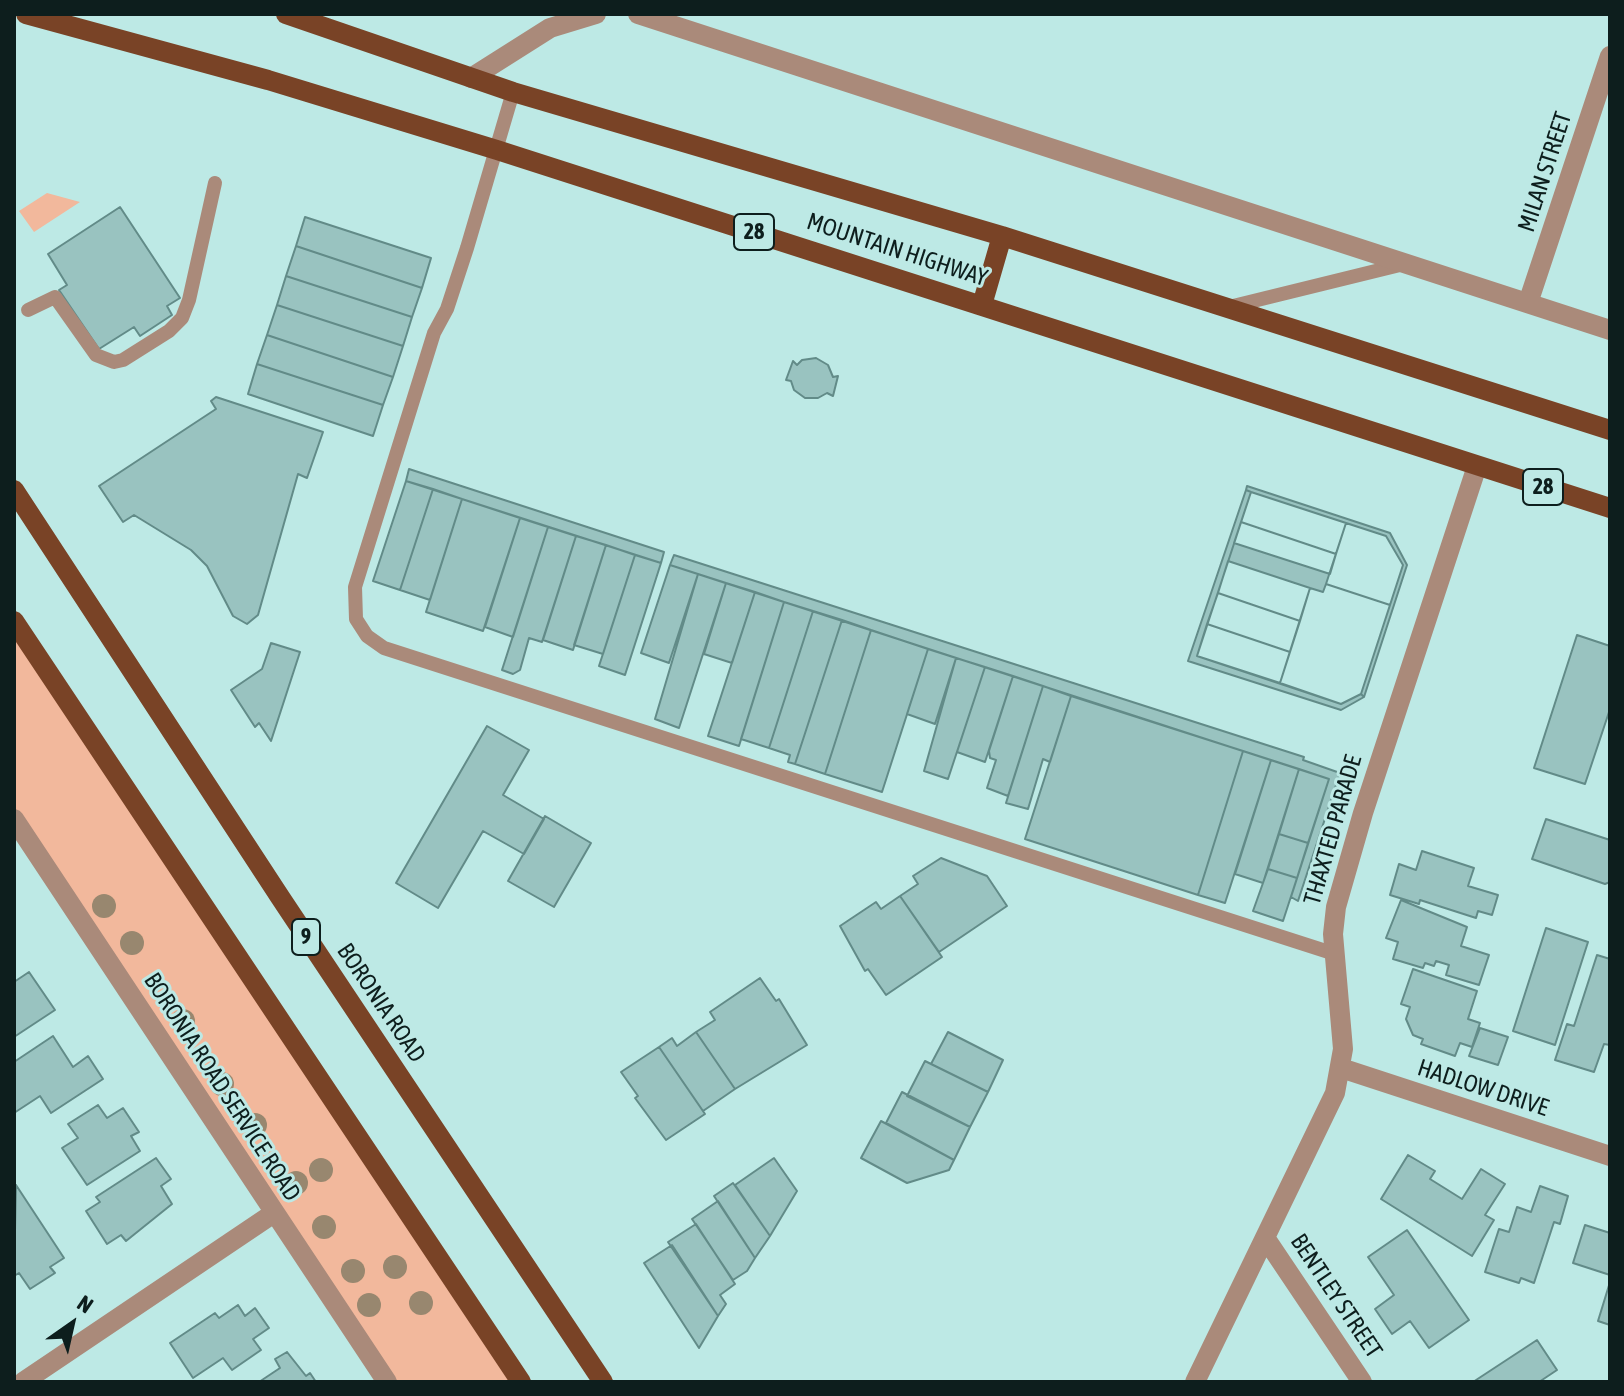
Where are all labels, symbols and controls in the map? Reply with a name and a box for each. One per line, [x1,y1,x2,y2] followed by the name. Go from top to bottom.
[1512,108,1578,236] street label: MILAN STREET
[803,207,991,293] street label: MOUNTAIN HIGHWAY
[734,214,774,250] road number: 28
[1523,469,1563,505] road number: 28
[1298,752,1368,908] street label: THAXTED PARADE
[292,919,320,955] road number: 9
[331,938,431,1068] street label: BORONIA ROAD
[137,968,307,1206] street label: BORONIA ROAD SERVICE ROAD
[1414,1053,1552,1123] street label: HADLOW DRIVE
[1284,1229,1388,1363] street label: BENTLEY STREET
[32,1284,112,1364] north arrow
[73,1290,98,1319] text: N

